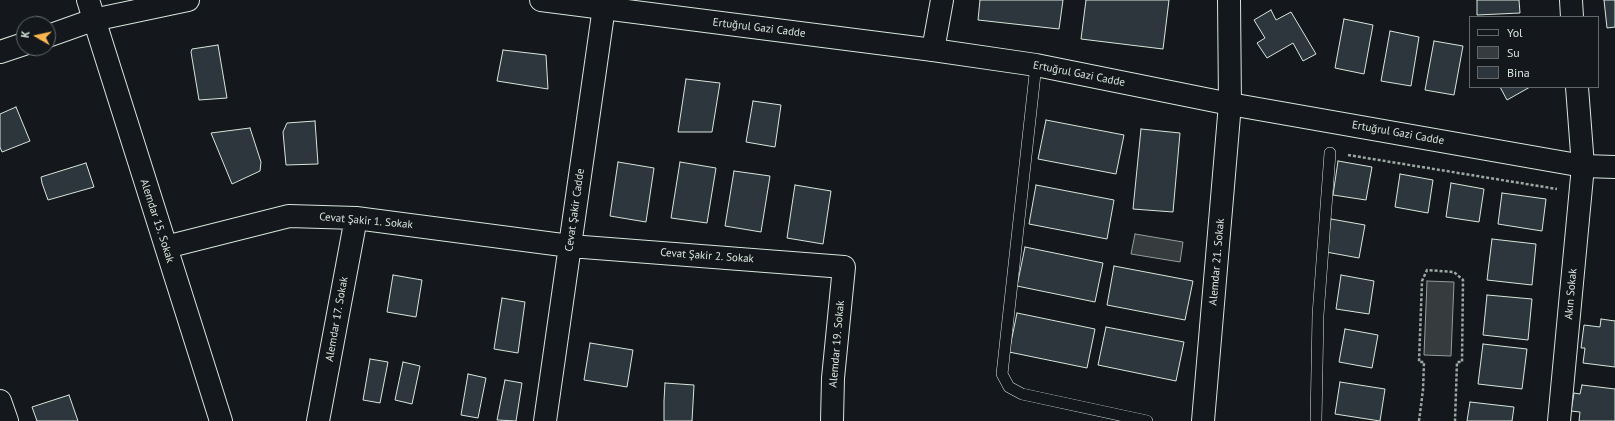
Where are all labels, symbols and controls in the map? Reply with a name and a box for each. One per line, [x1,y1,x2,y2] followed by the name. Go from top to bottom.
[16,16,56,56] north arrow
[712,16,806,40] street label: Ertuğrul Gazi Cadde
[1469,16,1599,88] legend
[1507,25,1523,40] text: Yol
[18,30,33,39] text: K
[1507,45,1520,60] text: Su
[1032,59,1126,89] street label: Ertuğrul Gazi Cadde
[1507,65,1530,80] text: Bina
[1351,118,1445,148] street label: Ertuğrul Gazi Cadde
[563,168,587,252] street label: Cevat Şakir Cadde
[137,177,177,265] street label: Alemdar 15. Sokak
[319,210,413,232] street label: Cevat Şakir 1. Sokak
[1207,218,1227,306] street label: Alemdar 21. Sokak
[660,246,754,266] street label: Cevat Şakir 2. Sokak
[1562,268,1580,320] street label: Akın Sokak
[323,275,351,363] street label: Alemdar 17. Sokak
[827,300,847,388] street label: Alemdar 19. Sokak

